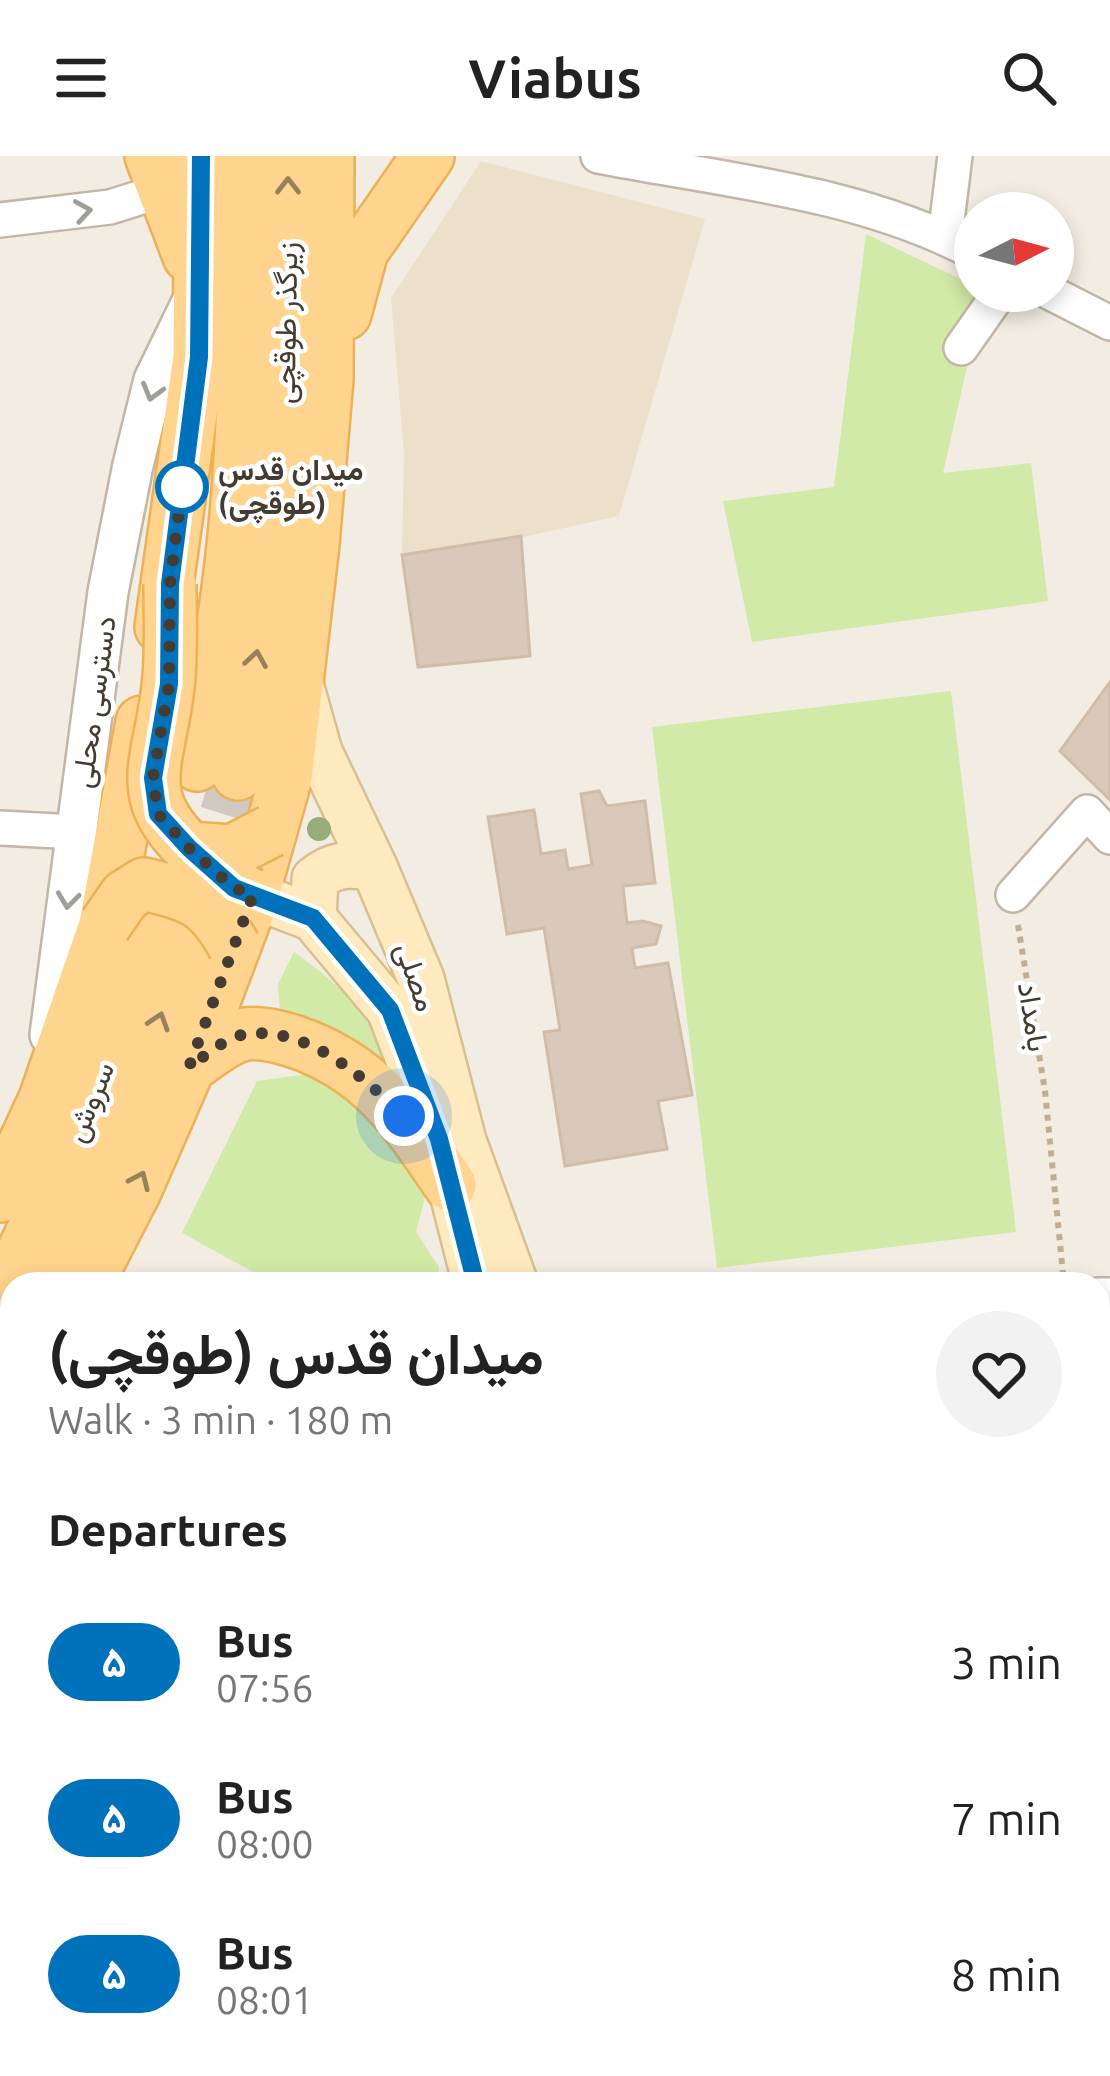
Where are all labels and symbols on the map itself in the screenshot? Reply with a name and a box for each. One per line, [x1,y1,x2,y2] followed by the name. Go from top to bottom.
[275,176,301,194] one-way arrow
[954,192,1074,312] north arrow
[73,199,93,225] one-way arrow
[267,242,307,405] street label: زیرگذر طوقچی
[141,381,166,402] one-way arrow
[218,452,364,524] place label: میدان قدس (طوقچی)
[157,462,207,512] marker: میدان قدس (طوقچی)
[64,614,124,790] street label: دسترسی محلی
[242,649,268,668] one-way arrow
[55,890,81,910] one-way arrow
[387,938,445,1016] street label: مصلی
[1011,980,1056,1054] street label: بامداد
[145,1011,170,1032] one-way arrow
[58,1057,122,1147] street label: سروش
[374,1086,434,1146] your location
[125,1170,149,1192] one-way arrow

